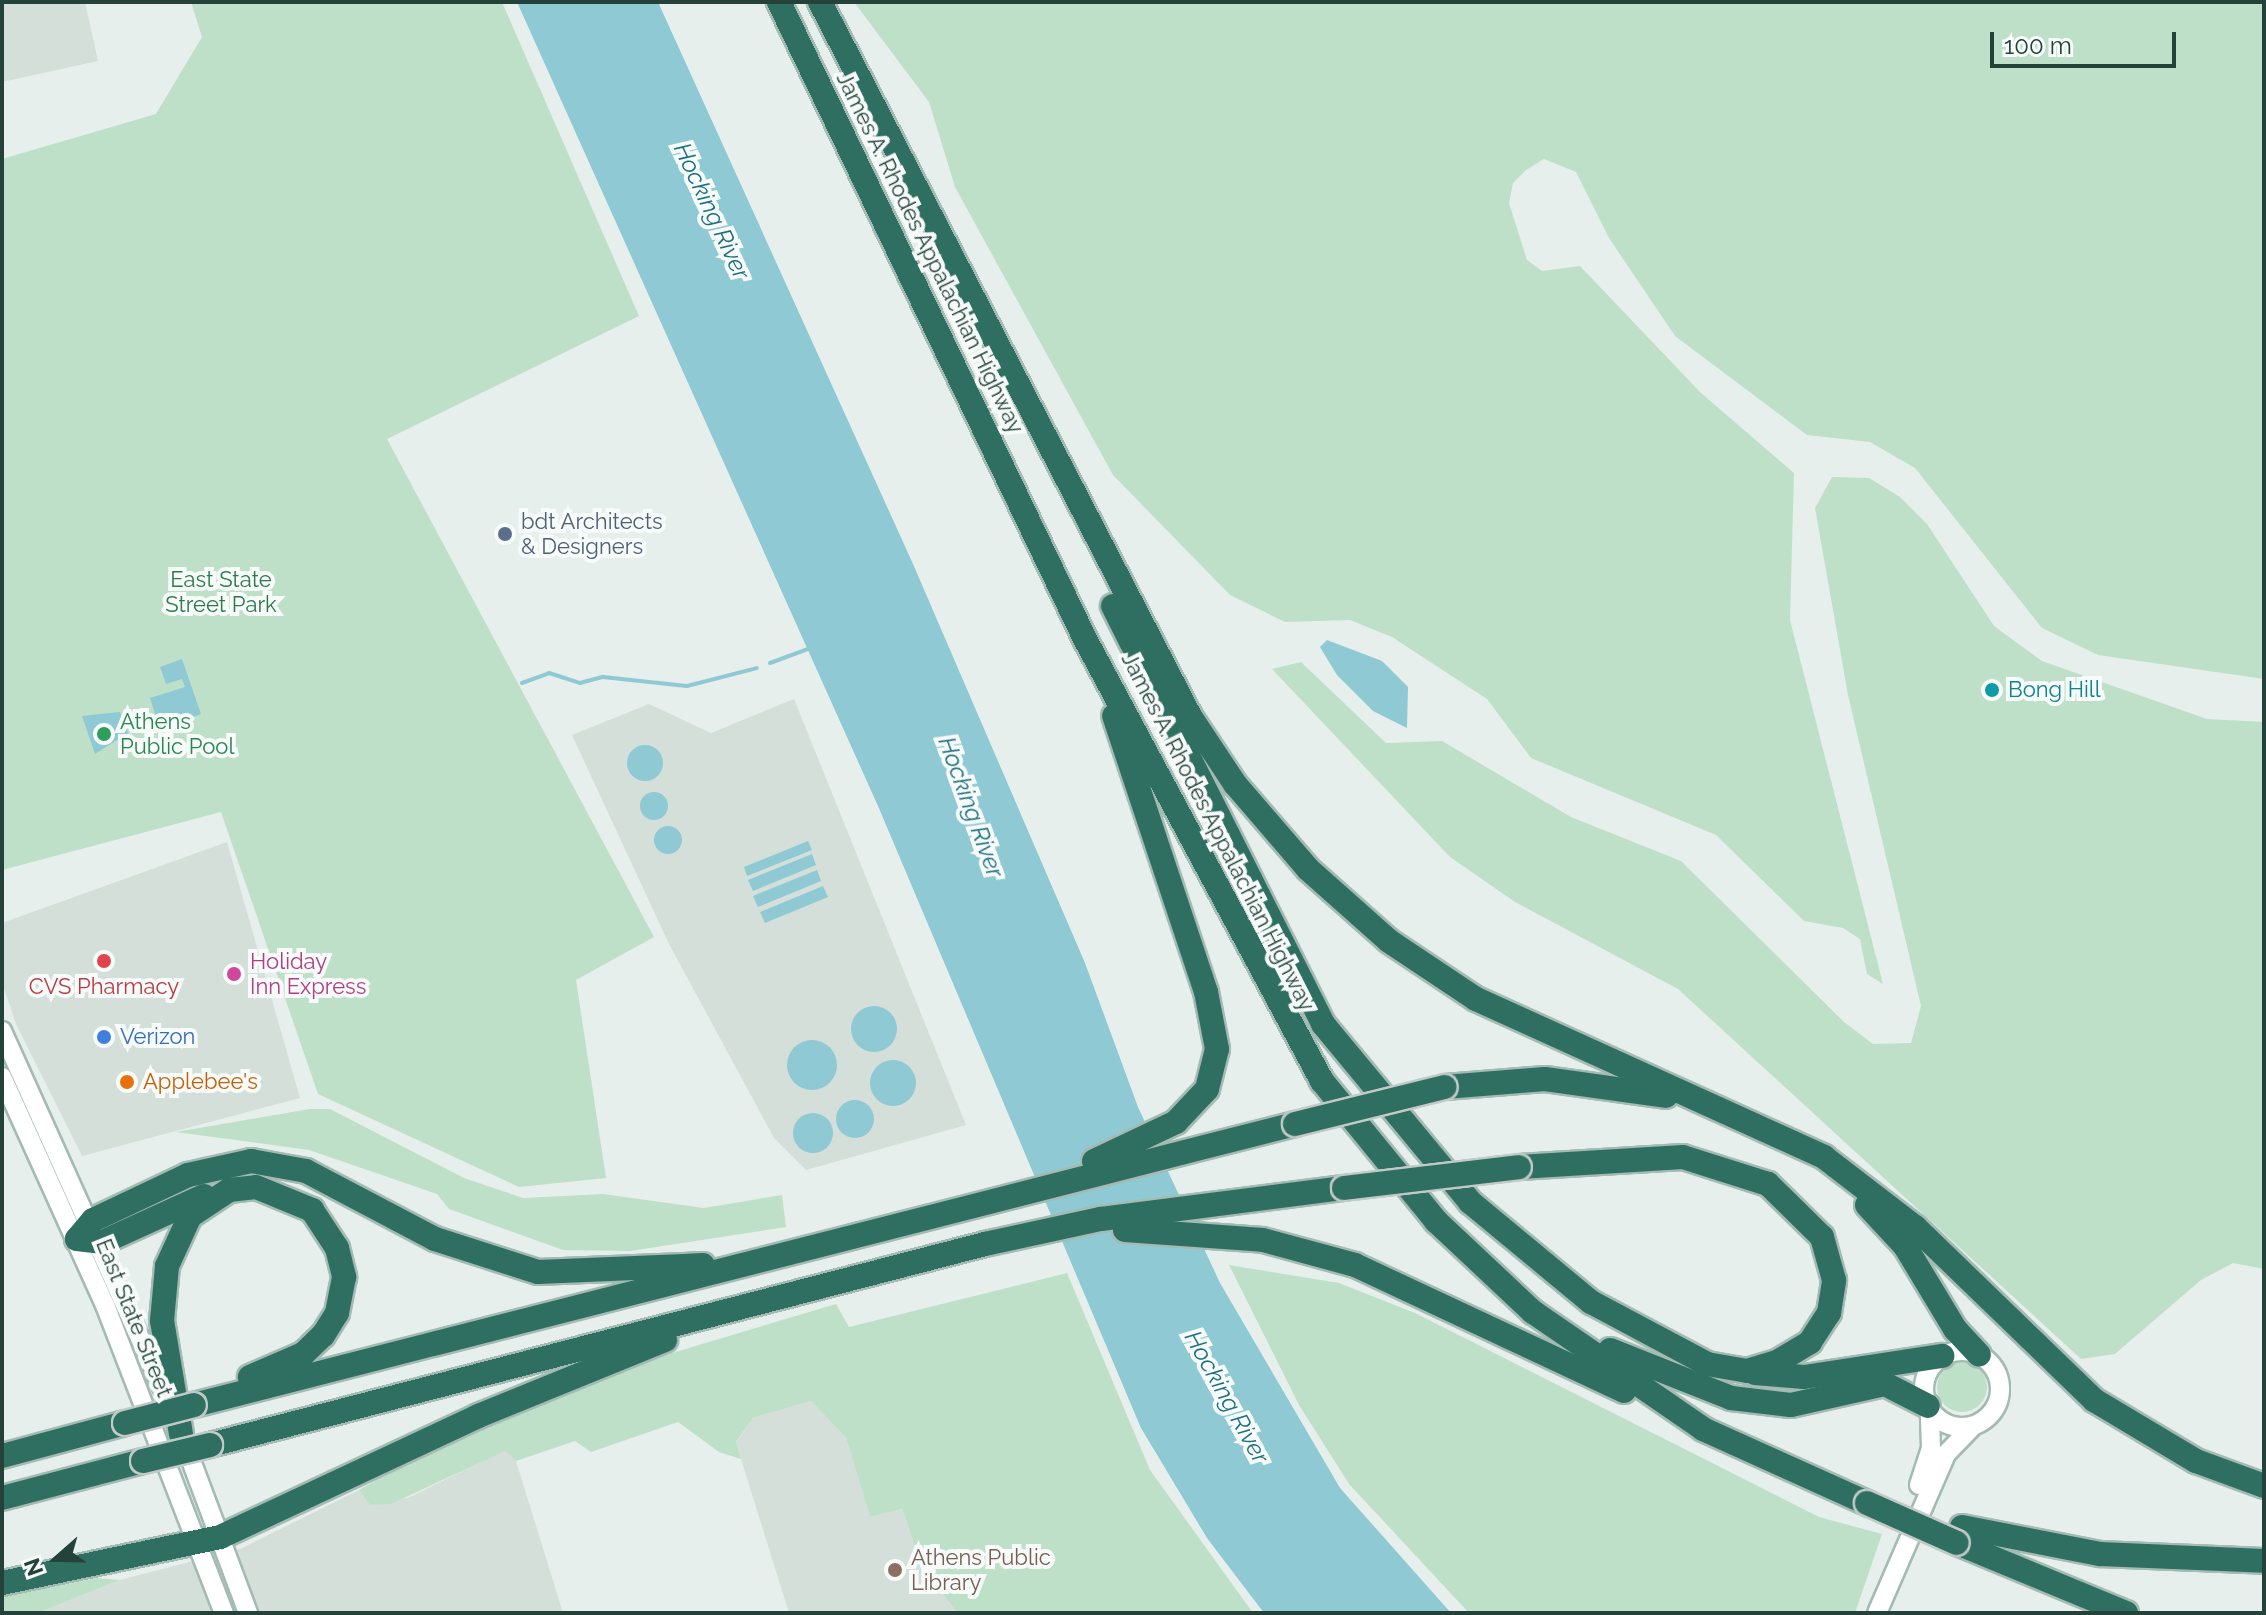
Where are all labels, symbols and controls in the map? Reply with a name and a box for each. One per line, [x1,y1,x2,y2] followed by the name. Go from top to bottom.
[1994,16,2180,66] scale bar
[2004,31,2072,60] text: 100 m
[830,67,1030,439] street label: James A. Rhodes Appalachian Highway
[668,138,756,284] water label: Hocking River
[521,508,663,560] place label: bdt Architects & Designers
[496,525,514,543] marker: bdt Architects & Designers
[165,566,277,618] park label: East State Street Park
[1115,648,1321,1016] street label: James A. Rhodes Appalachian Highway
[2008,677,2101,703] place label: Bong Hill
[1983,681,2001,699] marker: Bong Hill
[120,708,234,760] place label: Athens Public Pool
[95,725,113,743] marker: Athens Public Pool
[932,733,1010,881] water label: Hocking River
[250,948,366,1000] place label: Holiday Inn Express
[95,952,113,970] marker: CVS Pharmacy
[225,965,243,983] marker: Holiday Inn Express
[29,974,179,1000] place label: CVS Pharmacy
[120,1024,195,1050] place label: Verizon
[95,1028,113,1046] marker: Verizon
[143,1069,258,1095] place label: Applebee's
[118,1073,136,1091] marker: Applebee's
[90,1235,178,1401] street label: East State Street
[1179,1326,1275,1468] water label: Hocking River
[16,1519,96,1599] north arrow
[911,1544,1051,1596] place label: Athens Public Library
[18,1555,49,1580] text: N
[886,1561,904,1579] marker: Athens Public Library

